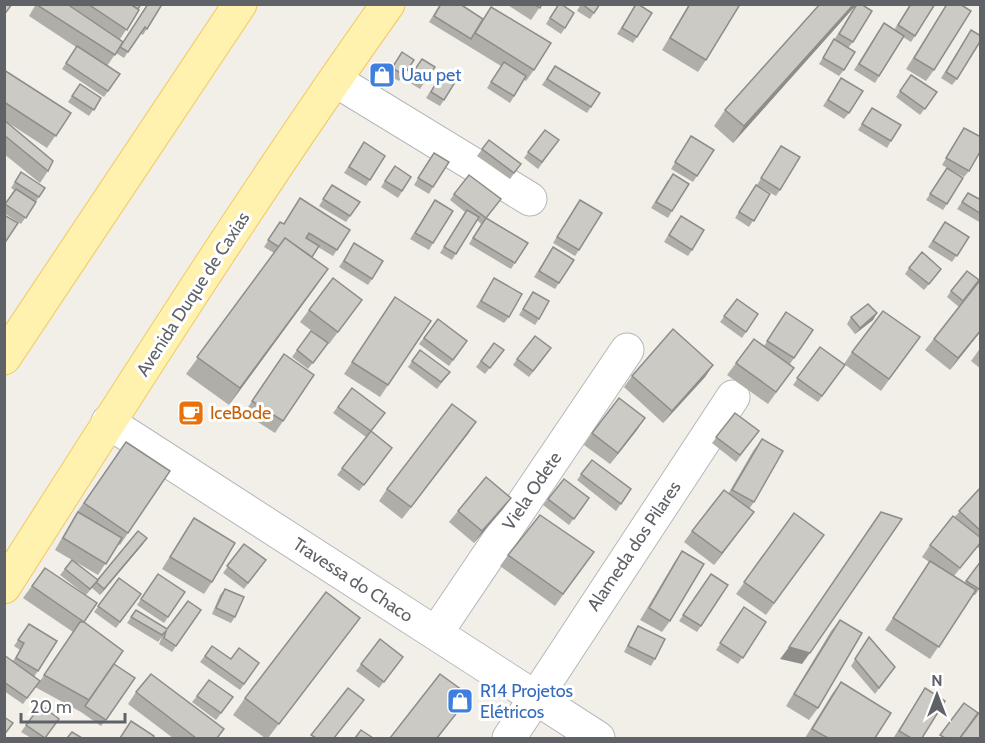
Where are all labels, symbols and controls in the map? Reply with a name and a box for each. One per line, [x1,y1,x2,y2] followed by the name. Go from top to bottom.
[367,60,397,90] shop icon: Uau pet
[401,64,461,86] place label: Uau pet
[132,208,254,380] street label: Avenida Duque de Caxias
[176,398,206,428] cafe icon: IceBode
[210,402,271,424] place label: IceBode
[498,448,566,534] street label: Viela Odete
[582,477,686,615] street label: Alameda dos Pilares
[289,533,417,627] street label: Travessa do Chaco
[907,665,967,725] north arrow
[931,671,943,690] text: N
[480,680,573,723] place label: R14 Projetos Elétricos
[21,686,124,724] scale bar
[445,686,475,716] shop icon: R14 Projetos Elétricos
[30,696,72,718] text: 20 m

